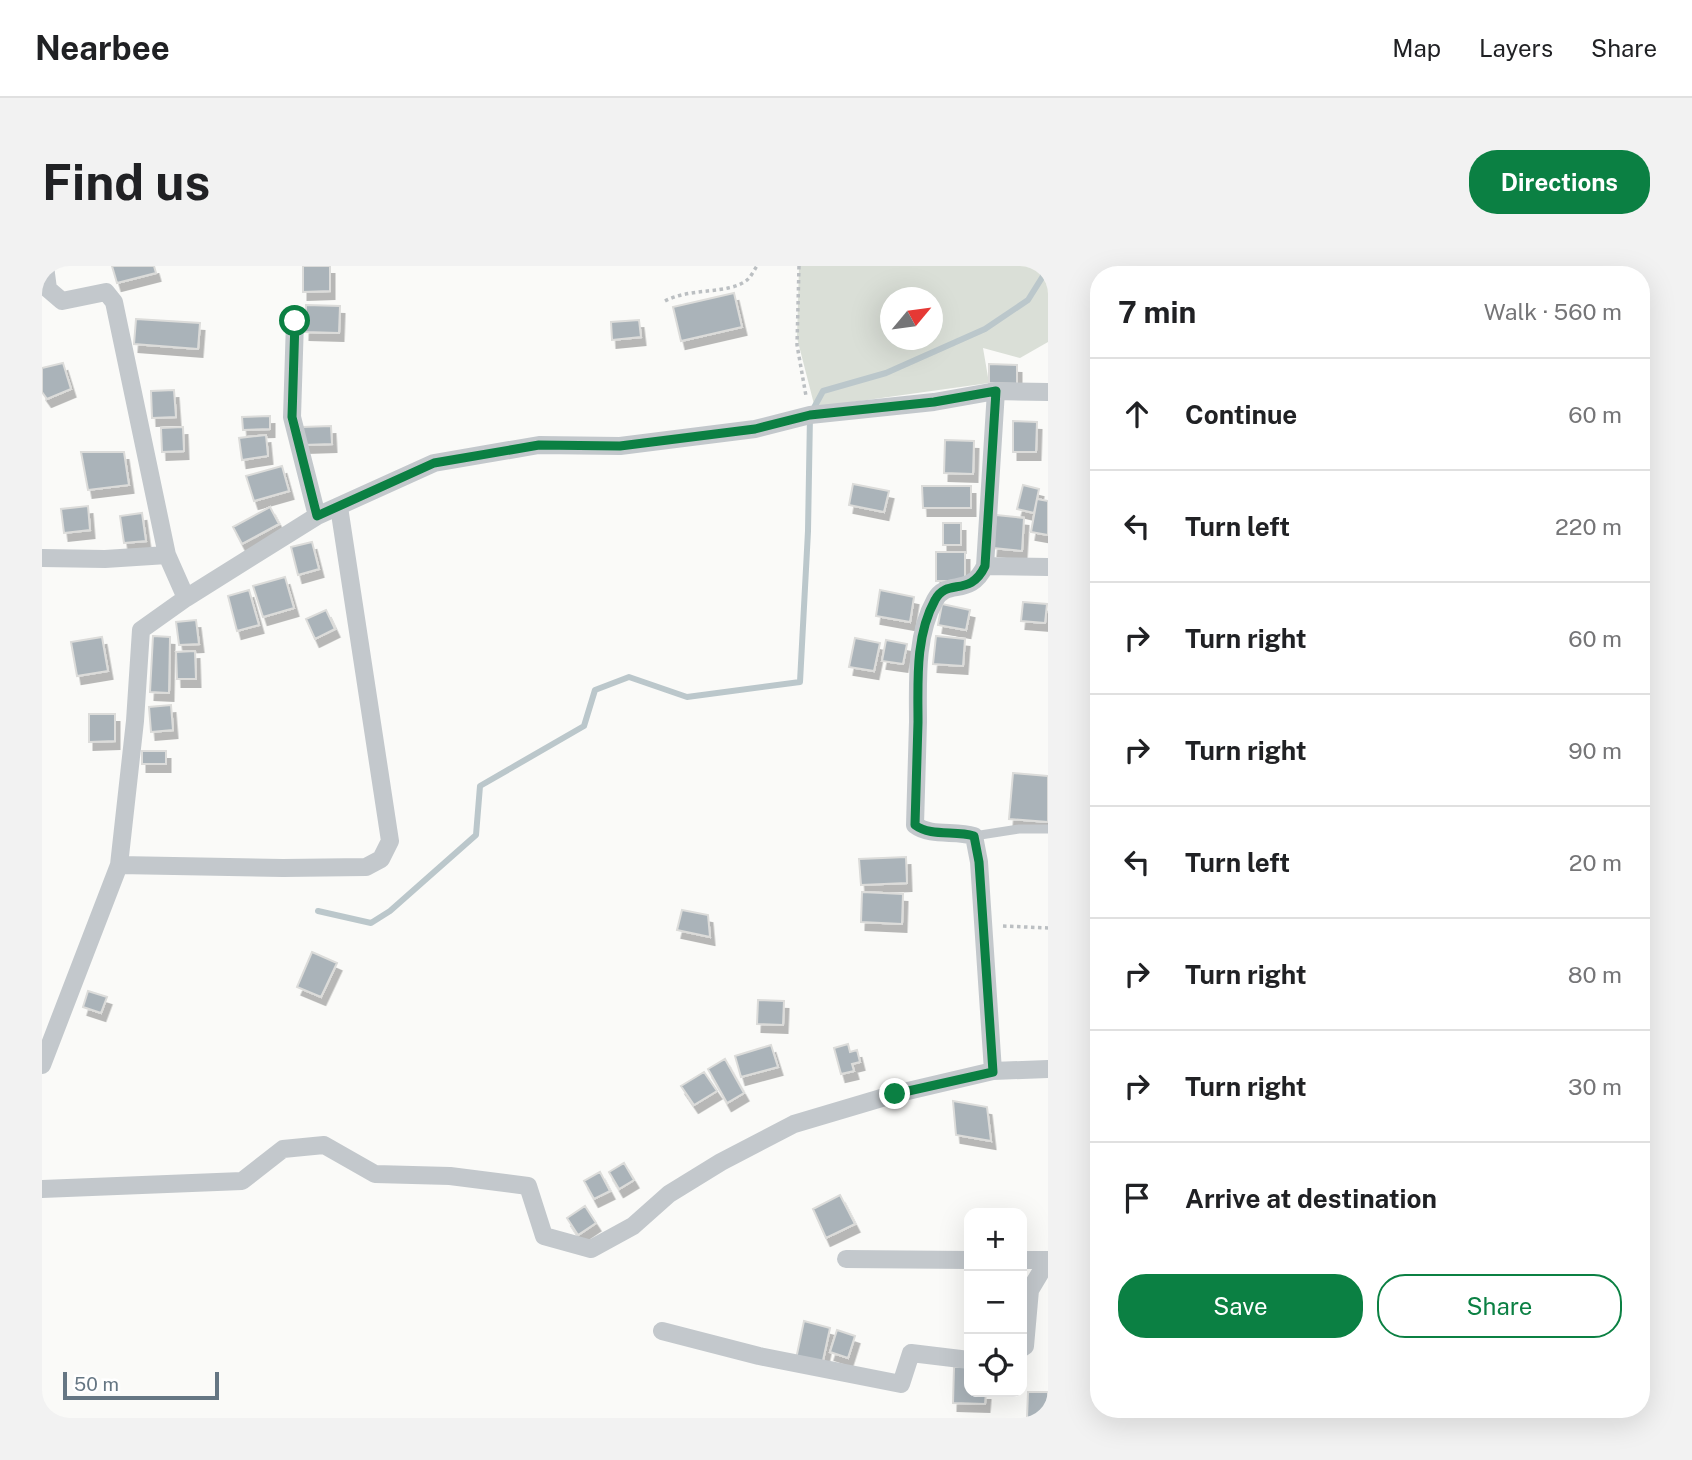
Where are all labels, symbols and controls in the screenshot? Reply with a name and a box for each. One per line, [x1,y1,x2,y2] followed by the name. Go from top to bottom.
[35,29,170,67] text: Nearbee
[1392,34,1441,62] text: Map
[1479,34,1553,62] text: Layers
[1591,34,1657,62] text: Share
[1469,150,1650,214] button: Directions
[42,153,210,211] text: Find us
[880,287,943,350] north arrow
[1118,294,1196,330] text: 7 min
[1484,298,1622,325] text: Walk · 560 m
[279,305,310,336] route start
[1118,395,1156,433] icon: ahead
[1185,399,1297,430] text: Continue
[1568,401,1622,428] text: 60 m
[1118,507,1156,545] icon: left
[1185,511,1290,542] text: Turn left
[1555,513,1622,540] text: 220 m
[1118,619,1156,657] icon: right
[1185,623,1307,654] text: Turn right
[1568,625,1622,652] text: 60 m
[1118,731,1156,769] icon: right
[1185,735,1307,766] text: Turn right
[1568,737,1622,764] text: 90 m
[1118,843,1156,881] icon: left
[1185,847,1290,878] text: Turn left
[1569,849,1622,876] text: 20 m
[1118,955,1156,993] icon: right
[1185,959,1307,990] text: Turn right
[1568,961,1622,988] text: 80 m
[1118,1067,1156,1105] icon: right
[1185,1071,1307,1102] text: Turn right
[1568,1073,1622,1100] text: 30 m
[879,1078,910,1109] route end
[1118,1179,1156,1217] icon: arrive
[1185,1183,1437,1214] text: Arrive at destination
[964,1208,1027,1397] map controls
[964,1208,1027,1271] button: +
[964,1271,1027,1334] button: −
[1118,1274,1363,1338] button: Save
[1377,1274,1622,1338] button: Share
[964,1334,1027,1397] button: locate
[63,1369,219,1401] scale bar
[74,1373,119,1395] text: 50 m

